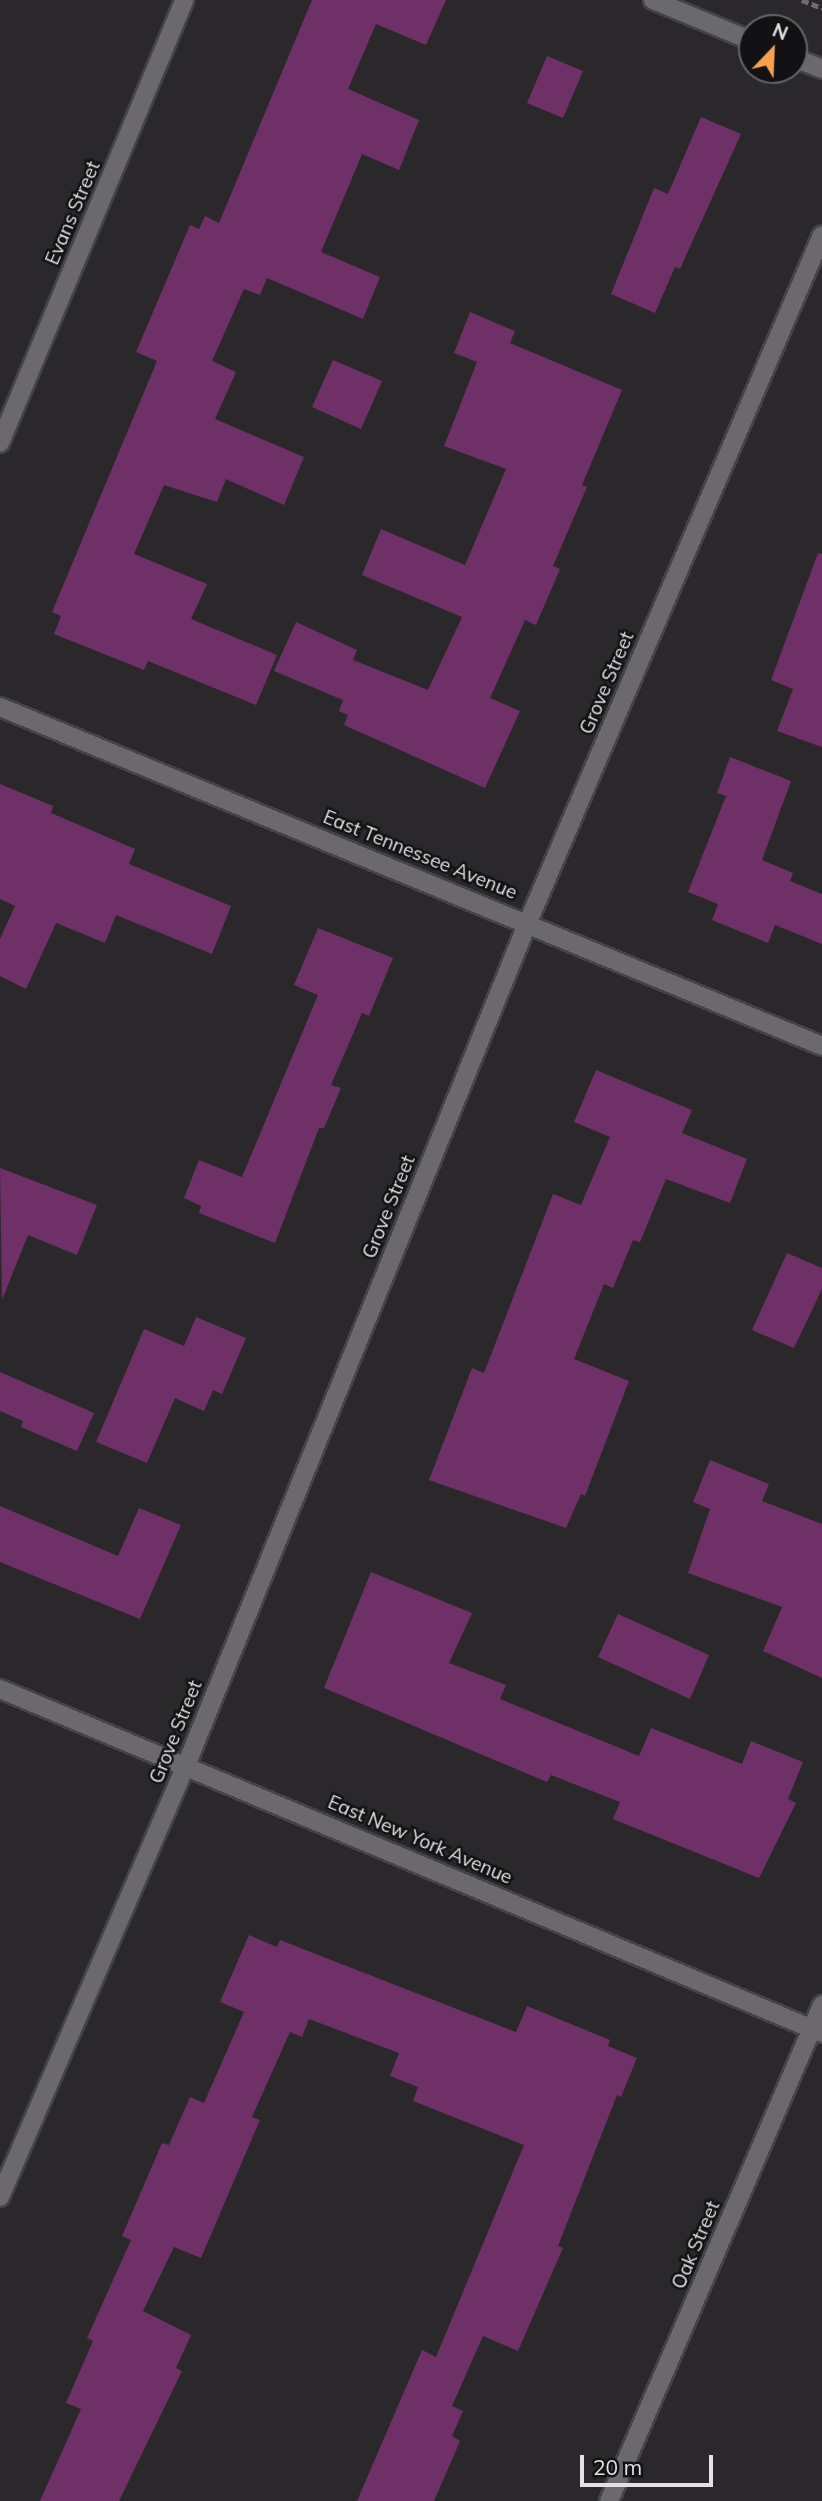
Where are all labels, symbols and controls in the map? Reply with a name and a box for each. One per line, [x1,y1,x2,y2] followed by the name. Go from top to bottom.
[738,14,808,84] north arrow
[769,18,792,45] text: N
[41,158,105,268] street label: Evans Street
[575,628,639,738] street label: Grove Street
[320,806,520,904] street label: East Tennessee Avenue
[358,1152,420,1262] street label: Grove Street
[145,1677,207,1787] street label: Grove Street
[324,1791,516,1889] street label: East New York Avenue
[667,2198,725,2292] street label: Oak Street
[584,2442,717,2486] scale bar
[593,2454,642,2480] text: 20 m

